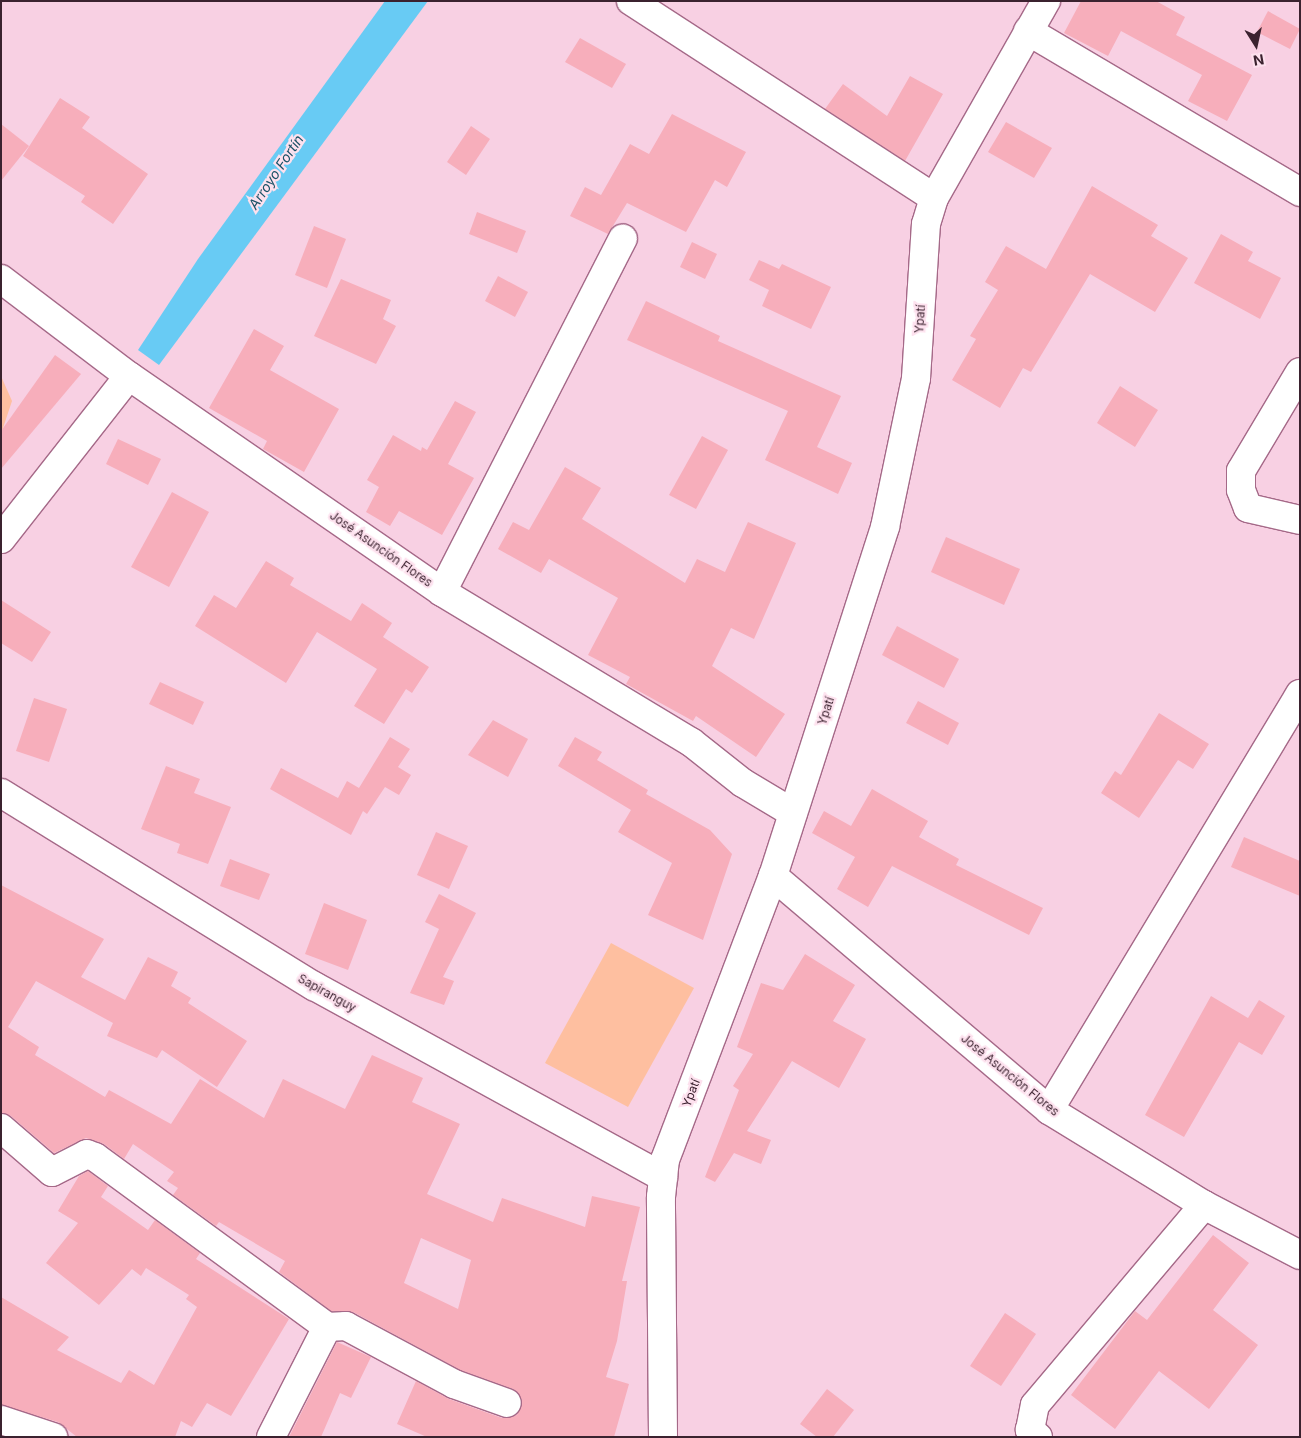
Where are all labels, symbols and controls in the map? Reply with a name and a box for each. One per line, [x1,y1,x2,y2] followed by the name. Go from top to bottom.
[1231,20,1281,70] north arrow
[1252,51,1265,70] text: N
[245,132,307,212] water label: Arroyo Fortín
[912,304,928,334] street label: Ypatí
[327,508,435,590] street label: José Asunción Flores
[815,695,837,727] street label: Ypatí
[295,971,359,1015] street label: Sapiranguy
[958,1031,1062,1119] street label: José Asunción Flores
[679,1077,703,1109] street label: Ypatí

